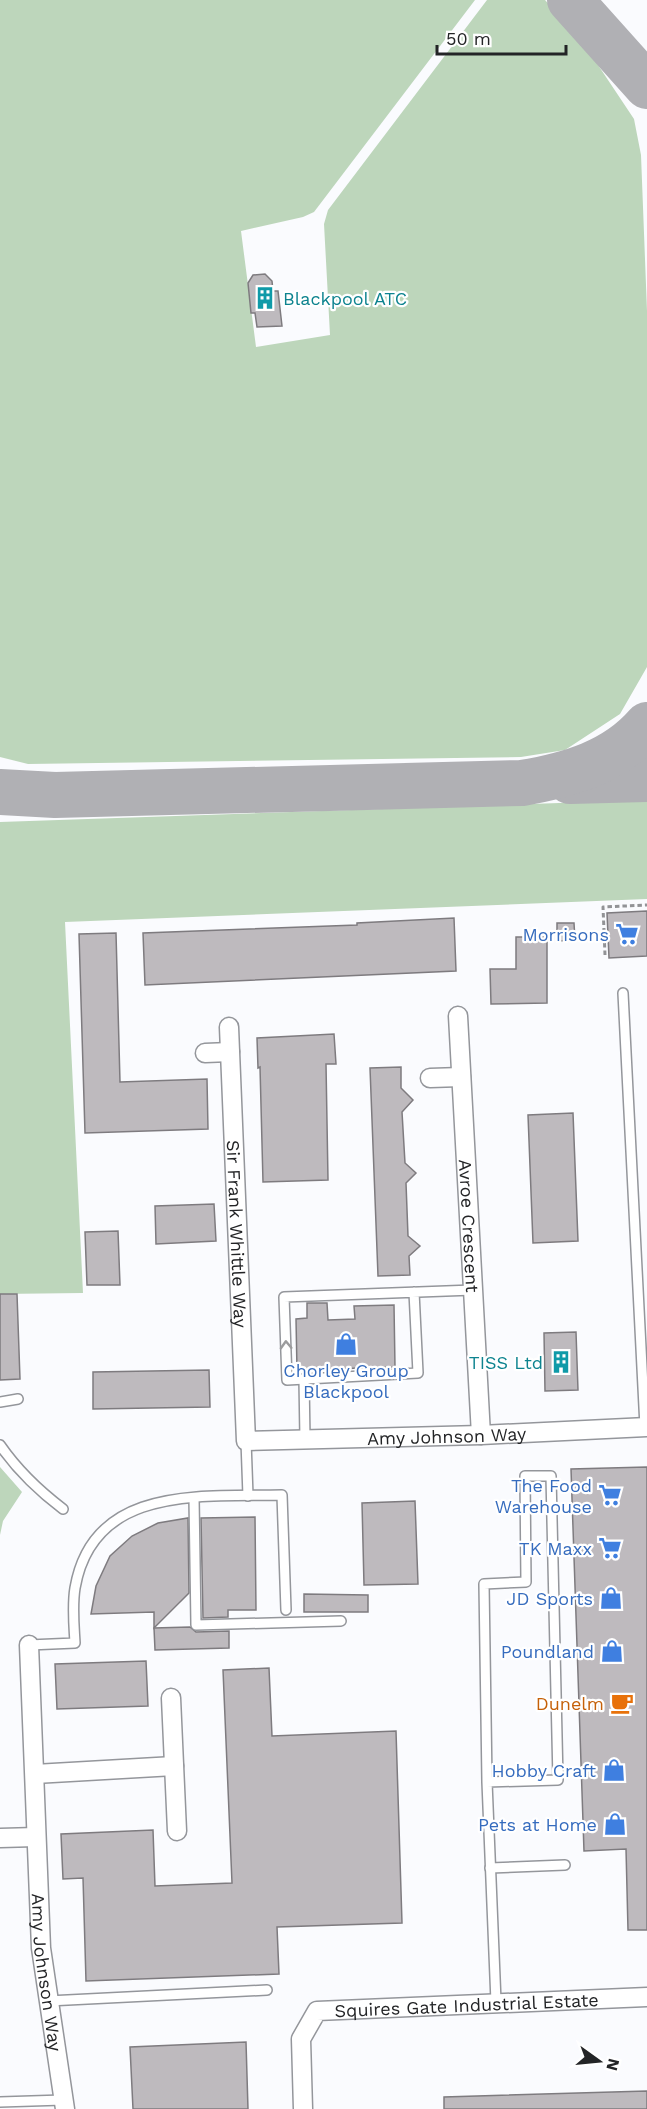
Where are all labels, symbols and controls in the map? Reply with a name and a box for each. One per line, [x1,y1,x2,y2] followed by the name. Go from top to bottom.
[437,18,566,56] scale bar
[446,28,491,49] text: 50 m
[252,285,278,311] building icon: Blackpool ATC
[283,288,407,309] place label: Blackpool ATC
[614,921,640,947] supermarket icon: Morrisons
[523,924,609,945] place label: Morrisons
[223,1140,252,1329] street label: Sir Frank Whittle Way
[455,1158,484,1293] street label: Avroe Crescent
[333,1331,359,1357] shop icon: Chorley Group Blackpool
[280,1341,292,1350] one-way arrow
[548,1349,574,1375] building icon: TISS Ltd
[469,1352,543,1373] place label: TISS Ltd
[283,1360,409,1402] place label: Chorley Group Blackpool
[367,1422,527,1448] street label: Amy Johnson Way
[495,1475,592,1517] place label: The Food Warehouse
[597,1482,623,1508] supermarket icon: The Food Warehouse
[597,1535,623,1561] supermarket icon: TK Maxx
[519,1538,592,1559] place label: TK Maxx
[598,1585,624,1611] shop icon: JD Sports
[506,1588,593,1609] place label: JD Sports
[599,1638,625,1664] shop icon: Poundland
[501,1641,594,1662] place label: Poundland
[609,1690,635,1716] cafe icon: Dunelm
[536,1693,604,1714] place label: Dunelm
[601,1757,627,1783] shop icon: Hobby Craft
[492,1760,596,1781] place label: Hobby Craft
[602,1811,628,1837] shop icon: Pets at Home
[478,1814,597,1835] place label: Pets at Home
[28,1893,67,2053] street label: Amy Johnson Way
[334,1989,599,2021] street label: Squires Gate Industrial Estate
[569,2031,629,2091] north arrow
[602,2057,624,2073] text: N

